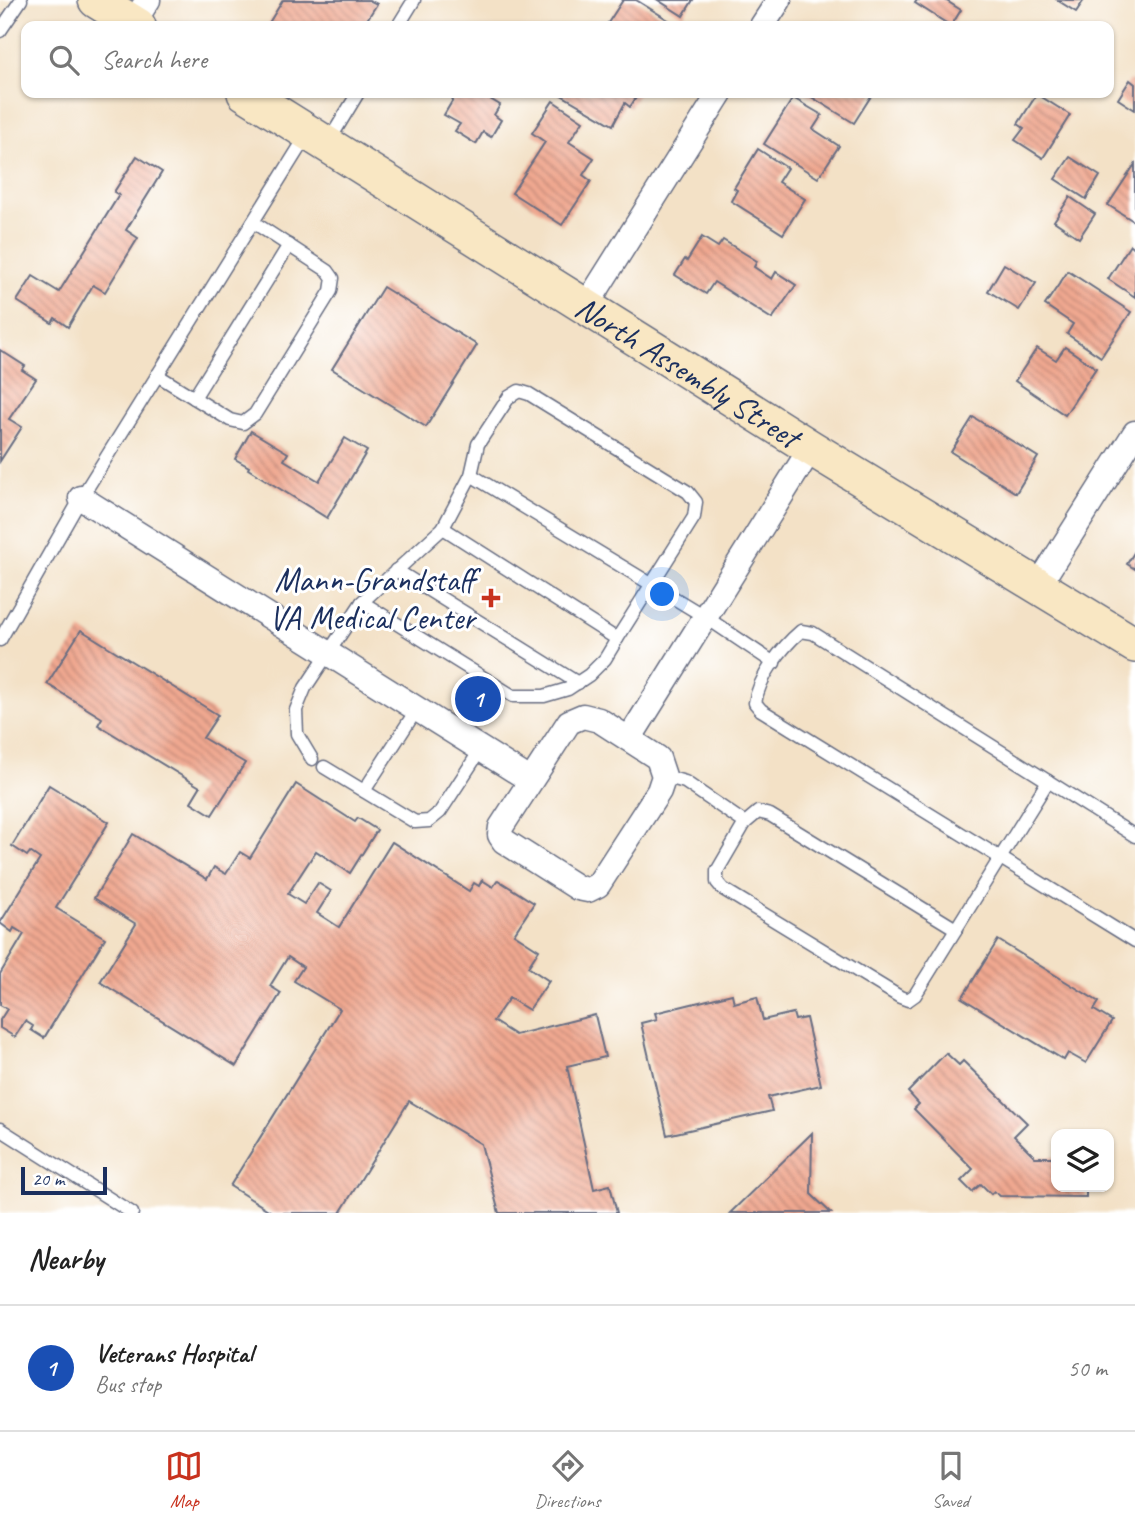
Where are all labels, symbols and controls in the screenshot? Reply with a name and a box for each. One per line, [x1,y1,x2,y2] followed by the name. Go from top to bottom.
[21,21,1114,98] search box
[45,41,83,79] icon: search
[101,43,207,76] text: Search here
[568,286,811,460] street label: North Assembly Street
[269,559,481,639] place label: Mann-Grandstaff VA Medical Center
[645,577,679,611] your location
[481,588,501,608] marker: Mann-Grandstaff VA Medical Center
[455,673,501,725] pin: 1
[1051,1129,1114,1192] map controls
[1051,1129,1114,1192] button: layers
[21,1164,107,1196] scale bar
[32,1167,64,1191] text: 20 m
[28,1240,104,1278] text: Nearby
[95,1337,253,1370] text: Veterans Hospital
[46,1354,56,1383] text: 1
[1068,1354,1107,1383] text: 50 m
[95,1370,161,1399] text: Bus stop
[165,1447,203,1513] tab: Map
[534,1447,601,1513] tab: Directions
[932,1447,970,1513] tab: Saved

